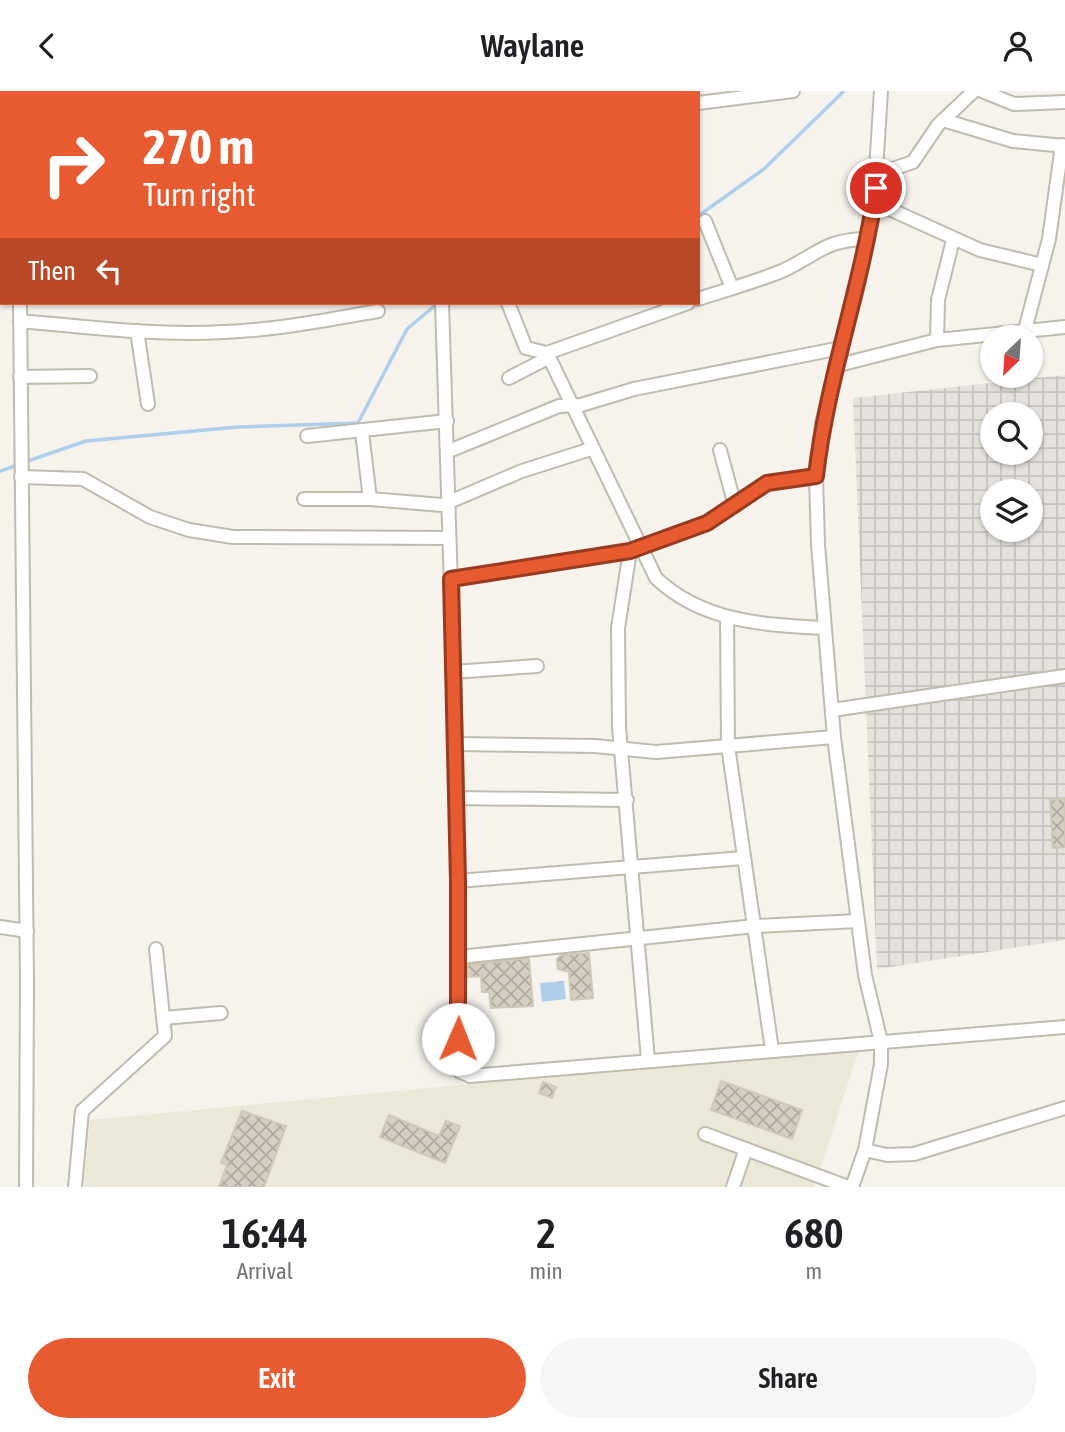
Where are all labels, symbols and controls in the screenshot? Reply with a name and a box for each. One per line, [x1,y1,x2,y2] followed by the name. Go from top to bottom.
[28,27,66,65] icon: back
[481,27,584,64] text: Waylane
[999,27,1037,65] icon: person
[143,118,254,174] text: 270 m
[28,119,119,210] icon: right
[846,158,906,218] pin
[857,169,895,207] icon: arrive
[143,176,256,213] text: Turn right
[90,252,128,290] icon: left
[28,256,76,286] text: Then
[980,325,1043,389] north arrow
[980,325,1043,542] map controls
[980,402,1043,465] button: search
[980,479,1043,542] button: layers
[421,1002,495,1076] position arrow
[222,1209,308,1257] text: 16:44
[536,1209,556,1257] text: 2
[784,1209,843,1257] text: 680
[237,1258,293,1284] text: Arrival
[530,1258,563,1284] text: min
[806,1258,822,1284] text: m
[28,1338,526,1418] button: Exit
[540,1338,1037,1418] button: Share

